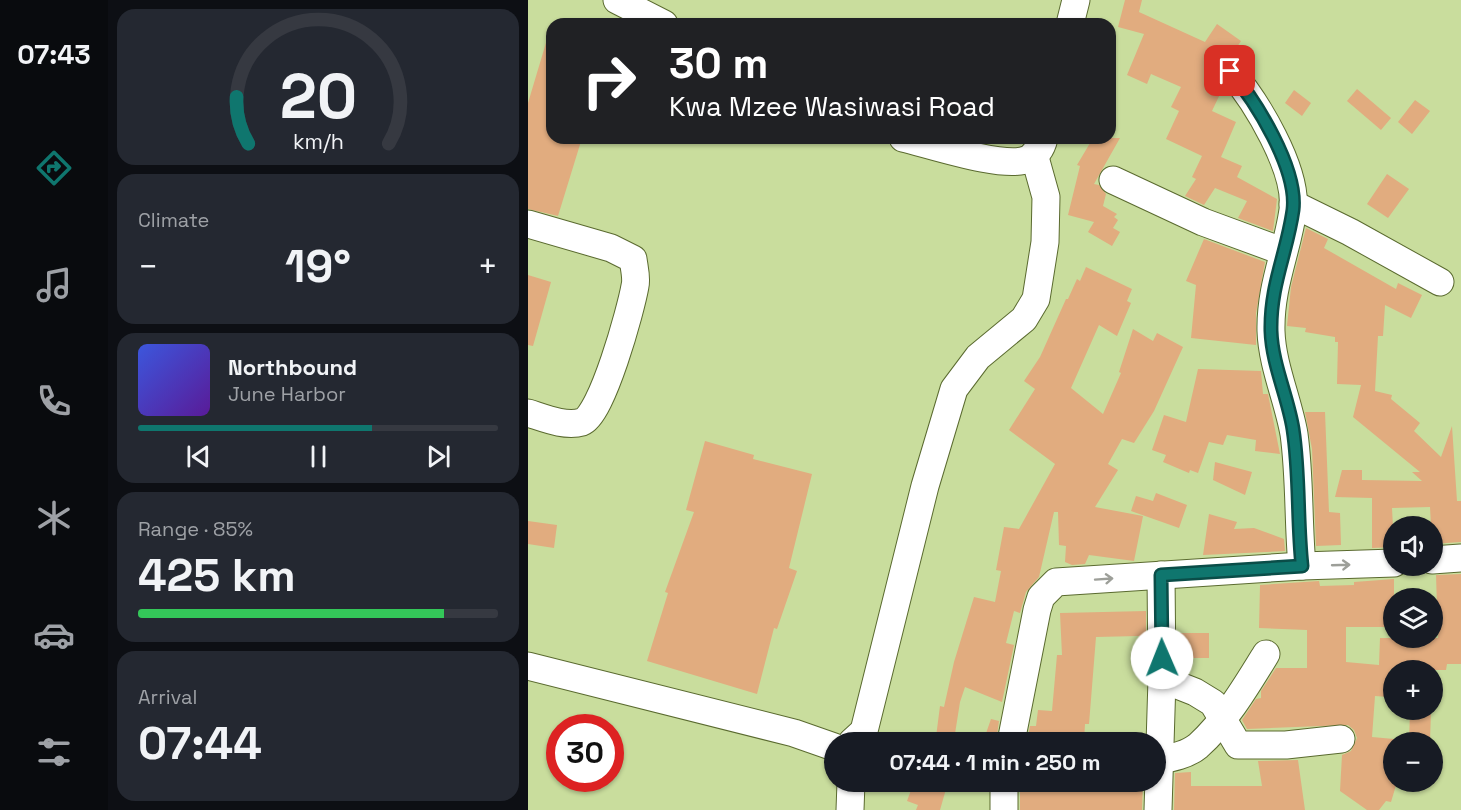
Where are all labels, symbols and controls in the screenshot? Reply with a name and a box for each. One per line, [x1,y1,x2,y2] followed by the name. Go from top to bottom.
[17,37,91,72] text: 07:43
[669,37,768,90] text: 30 m
[570,42,648,120] icon: right
[1204,45,1255,96] pin
[1213,54,1246,87] icon: arrive
[279,57,357,136] text: 20
[669,89,995,124] text: Kwa Mzee Wasiwasi Road
[292,128,344,155] text: km/h
[33,147,75,189] icon: directions
[138,207,209,233] text: Climate
[285,238,351,295] text: 19°
[138,246,158,288] text: −
[478,246,498,288] text: +
[33,264,75,306] icon: music
[228,353,357,381] text: Northbound
[33,380,75,422] icon: phone
[228,381,346,407] text: June Harbor
[182,440,215,473] icon: previous
[302,440,335,473] icon: pause
[422,440,455,473] icon: next
[33,497,75,539] icon: climate
[138,516,253,542] text: Range · 85%
[1383,516,1443,792] map controls
[1383,516,1443,576] button: sound
[138,547,296,604] text: 425 km
[1331,559,1351,570] one-way arrow
[1094,573,1114,584] one-way arrow
[1383,588,1443,648] button: layers
[33,614,75,656] icon: car
[1130,626,1194,690] position arrow
[1383,660,1443,720] button: +
[138,684,197,710] text: Arrival
[546,714,624,792] speed limit sign: 30
[138,715,262,772] text: 07:44
[33,731,75,773] icon: filters
[1383,732,1443,792] button: −
[889,748,1101,776] text: 07:44 · 1 min · 250 m

